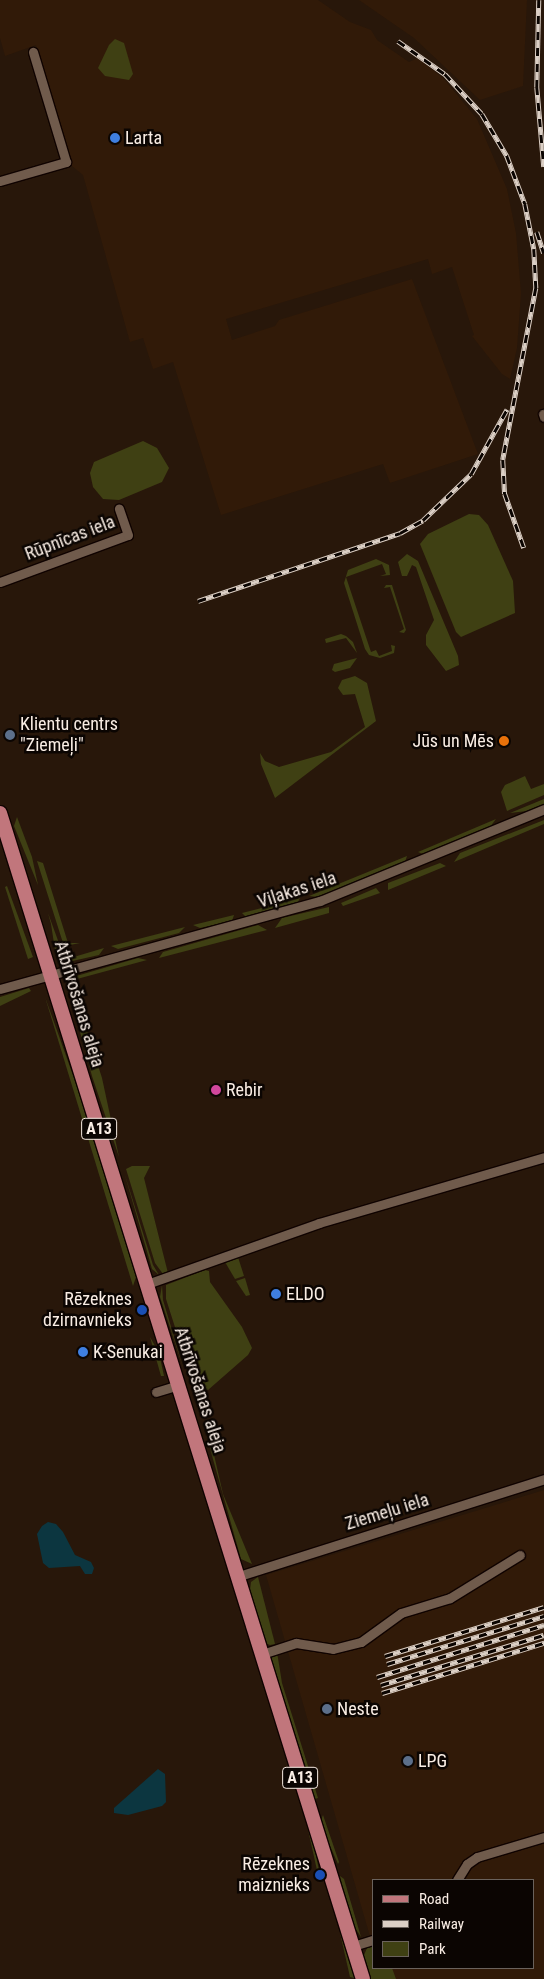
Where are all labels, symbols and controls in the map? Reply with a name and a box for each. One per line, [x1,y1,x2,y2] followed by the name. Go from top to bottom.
[125,127,162,149] place label: Larta
[109,132,121,144] marker: Larta
[22,511,118,565] street label: Rūpnīcas iela
[20,714,118,756] place label: Klientu centrs "Ziemeļi"
[4,729,16,741] marker: Klientu centrs "Ziemeļi"
[412,730,494,752] place label: Jūs un Mēs
[498,735,510,747] marker: Jūs un Mēs
[255,867,339,913] street label: Viļakas iela
[50,938,108,1070] street label: Atbrīvošanas aleja
[226,1079,262,1101] place label: Rebir
[210,1084,222,1096] marker: Rebir
[80,1116,118,1142] road number: A13
[286,1283,325,1305] place label: ELDO
[270,1288,282,1300] marker: ELDO
[43,1289,132,1332] place label: Rēzeknes dzirnavnieks
[136,1304,148,1316] marker: Rēzeknes dzirnavnieks
[169,1324,231,1456] street label: Atbrīvošanas aleja
[93,1341,163,1363] place label: K-Senukai
[77,1346,89,1358] marker: K-Senukai
[343,1489,431,1535] street label: Ziemeļu iela
[337,1698,379,1720] place label: Neste
[321,1703,333,1715] marker: Neste
[418,1750,447,1772] place label: LPG
[402,1755,414,1767] marker: LPG
[281,1765,319,1792] road number: A13
[238,1854,310,1896] place label: Rēzeknes maiznieks
[314,1869,326,1881] marker: Rēzeknes maiznieks
[372,1879,534,1969] legend
[419,1890,449,1908] text: Road
[419,1915,464,1933] text: Railway
[419,1940,446,1958] text: Park

